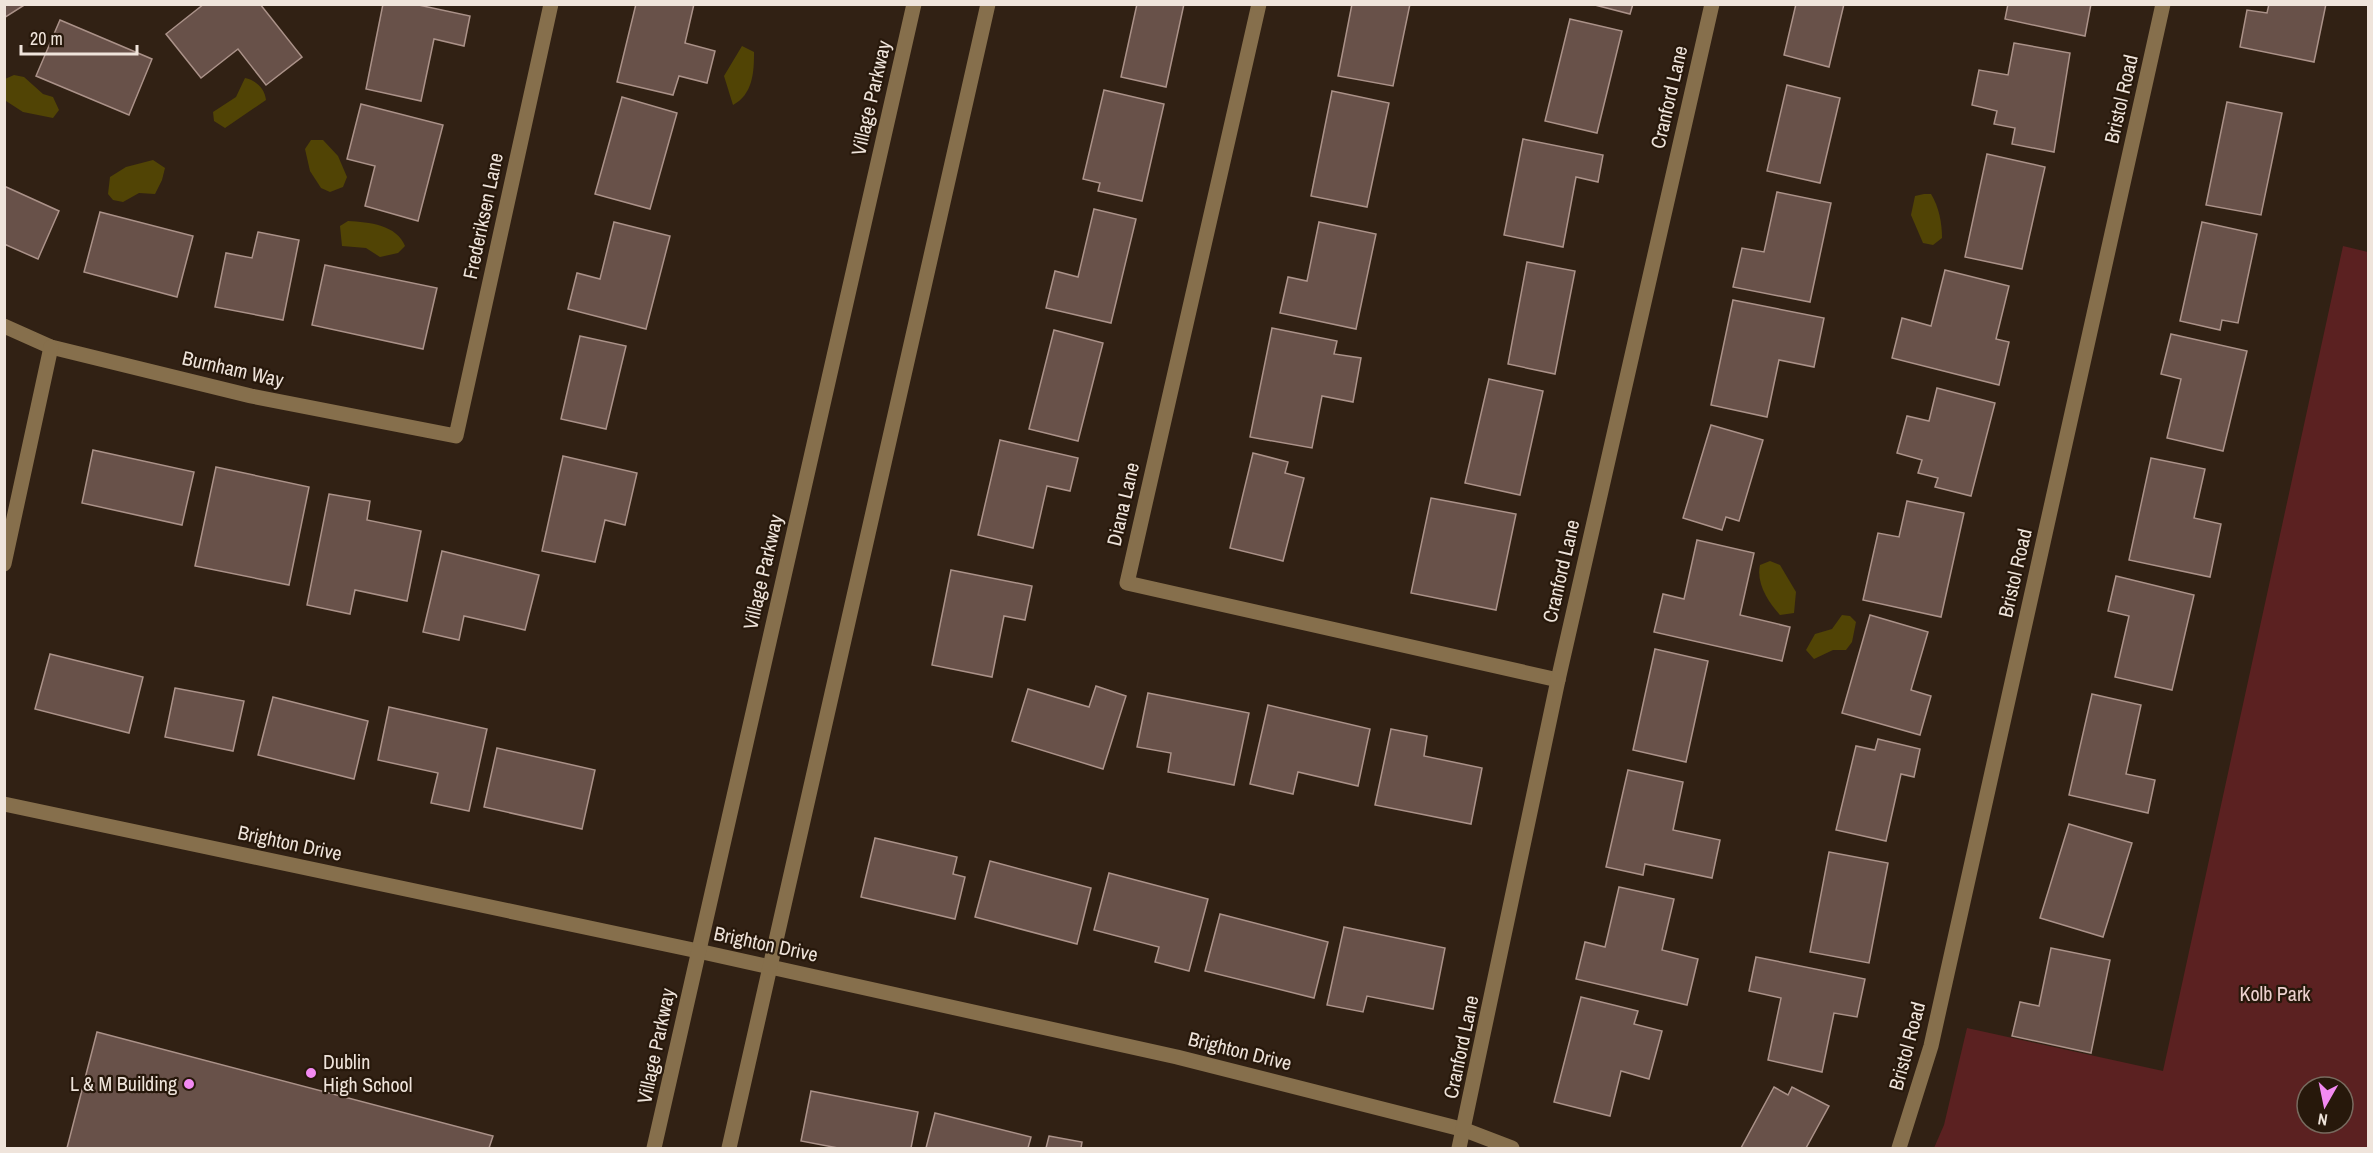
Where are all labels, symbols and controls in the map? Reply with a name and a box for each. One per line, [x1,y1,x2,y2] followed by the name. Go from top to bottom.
[21,18,136,56] scale bar
[30,26,63,51] text: 20 m
[844,37,897,158] street label: Village Parkway
[1644,43,1693,151] street label: Cranford Lane
[2097,52,2144,146] street label: Bristol Road
[456,150,509,282] street label: Frederiksen Lane
[180,344,287,393] street label: Burnham Way
[1100,460,1145,548] street label: Diana Lane
[736,511,789,632] street label: Village Parkway
[1536,517,1585,625] street label: Cranford Lane
[1991,526,2038,620] street label: Bristol Road
[236,818,345,867] street label: Brighton Drive
[712,919,821,968] street label: Brighton Drive
[2239,980,2311,1007] park label: Kolb Park
[630,985,681,1106] street label: Village Parkway
[1436,993,1485,1101] street label: Cranford Lane
[1882,999,1931,1093] street label: Bristol Road
[1186,1025,1295,1076] street label: Brighton Drive
[323,1048,412,1098] place label: Dublin High School
[304,1066,318,1080] marker: Dublin High School
[70,1070,177,1097] place label: L & M Building
[2295,1075,2355,1135] north arrow
[182,1077,196,1091] marker: L & M Building
[2316,1108,2329,1131] text: N

